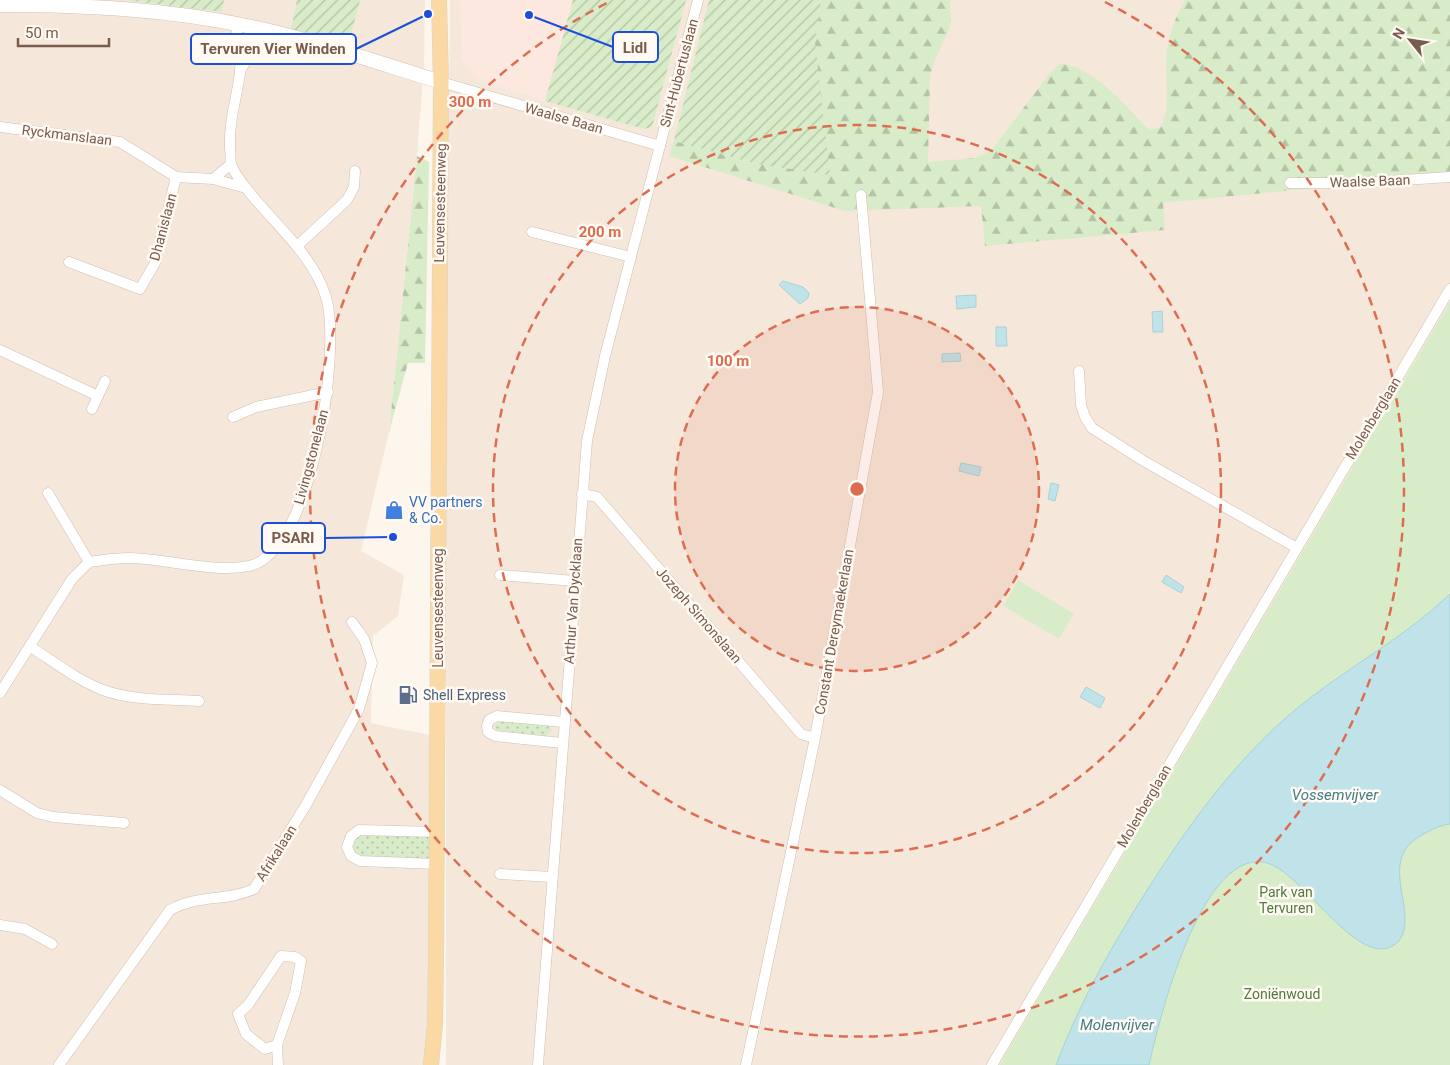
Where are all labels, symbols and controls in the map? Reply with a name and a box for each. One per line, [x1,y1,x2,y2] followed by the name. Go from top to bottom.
[18,15,109,47] scale bar
[1385,15,1435,65] north arrow
[657,17,701,129] street label: Sint-Hubertuslaan
[25,24,59,42] text: 50 m
[1389,25,1408,42] text: N
[613,32,658,62] callout: Lidl
[191,34,356,64] callout: Tervuren Vier Winden
[623,39,647,57] text: Lidl
[200,40,346,58] text: Tervuren Vier Winden
[449,93,491,111] text: 300 m
[523,99,605,137] street label: Waalse Baan
[21,122,113,148] street label: Ryckmanslaan
[431,143,449,263] street label: Leuvensesteenweg
[1329,172,1411,190] street label: Waalse Baan
[146,191,180,263] street label: Dhanislaan
[579,223,621,241] text: 200 m
[707,352,749,370] text: 100 m
[1342,374,1404,462] street label: Molenberglaan
[291,408,331,506] street label: Livingstonelaan
[848,480,866,498] centre of rings
[409,494,483,526] place label: VV partners & Co.
[383,499,405,521] shop icon: VV partners & Co.
[262,523,325,553] callout: PSARI
[272,529,314,547] text: PSARI
[561,537,585,665] street label: Arthur Van Dycklaan
[430,548,446,668] street label: Leuvensesteenweg
[812,548,856,716] street label: Constant Dereymaekerlaan
[653,564,745,666] street label: Jozeph Simonslaan
[397,684,419,706] fuel station icon: Shell Express
[423,687,506,703] place label: Shell Express
[1114,762,1174,850] street label: Molenberglaan
[1292,786,1379,804] water label: Vossemvijver
[252,822,300,884] street label: Afrikalaan
[1259,884,1313,916] park label: Park van Tervuren
[1244,986,1320,1002] park label: Zoniënwoud
[1080,1016,1155,1034] water label: Molenvijver

